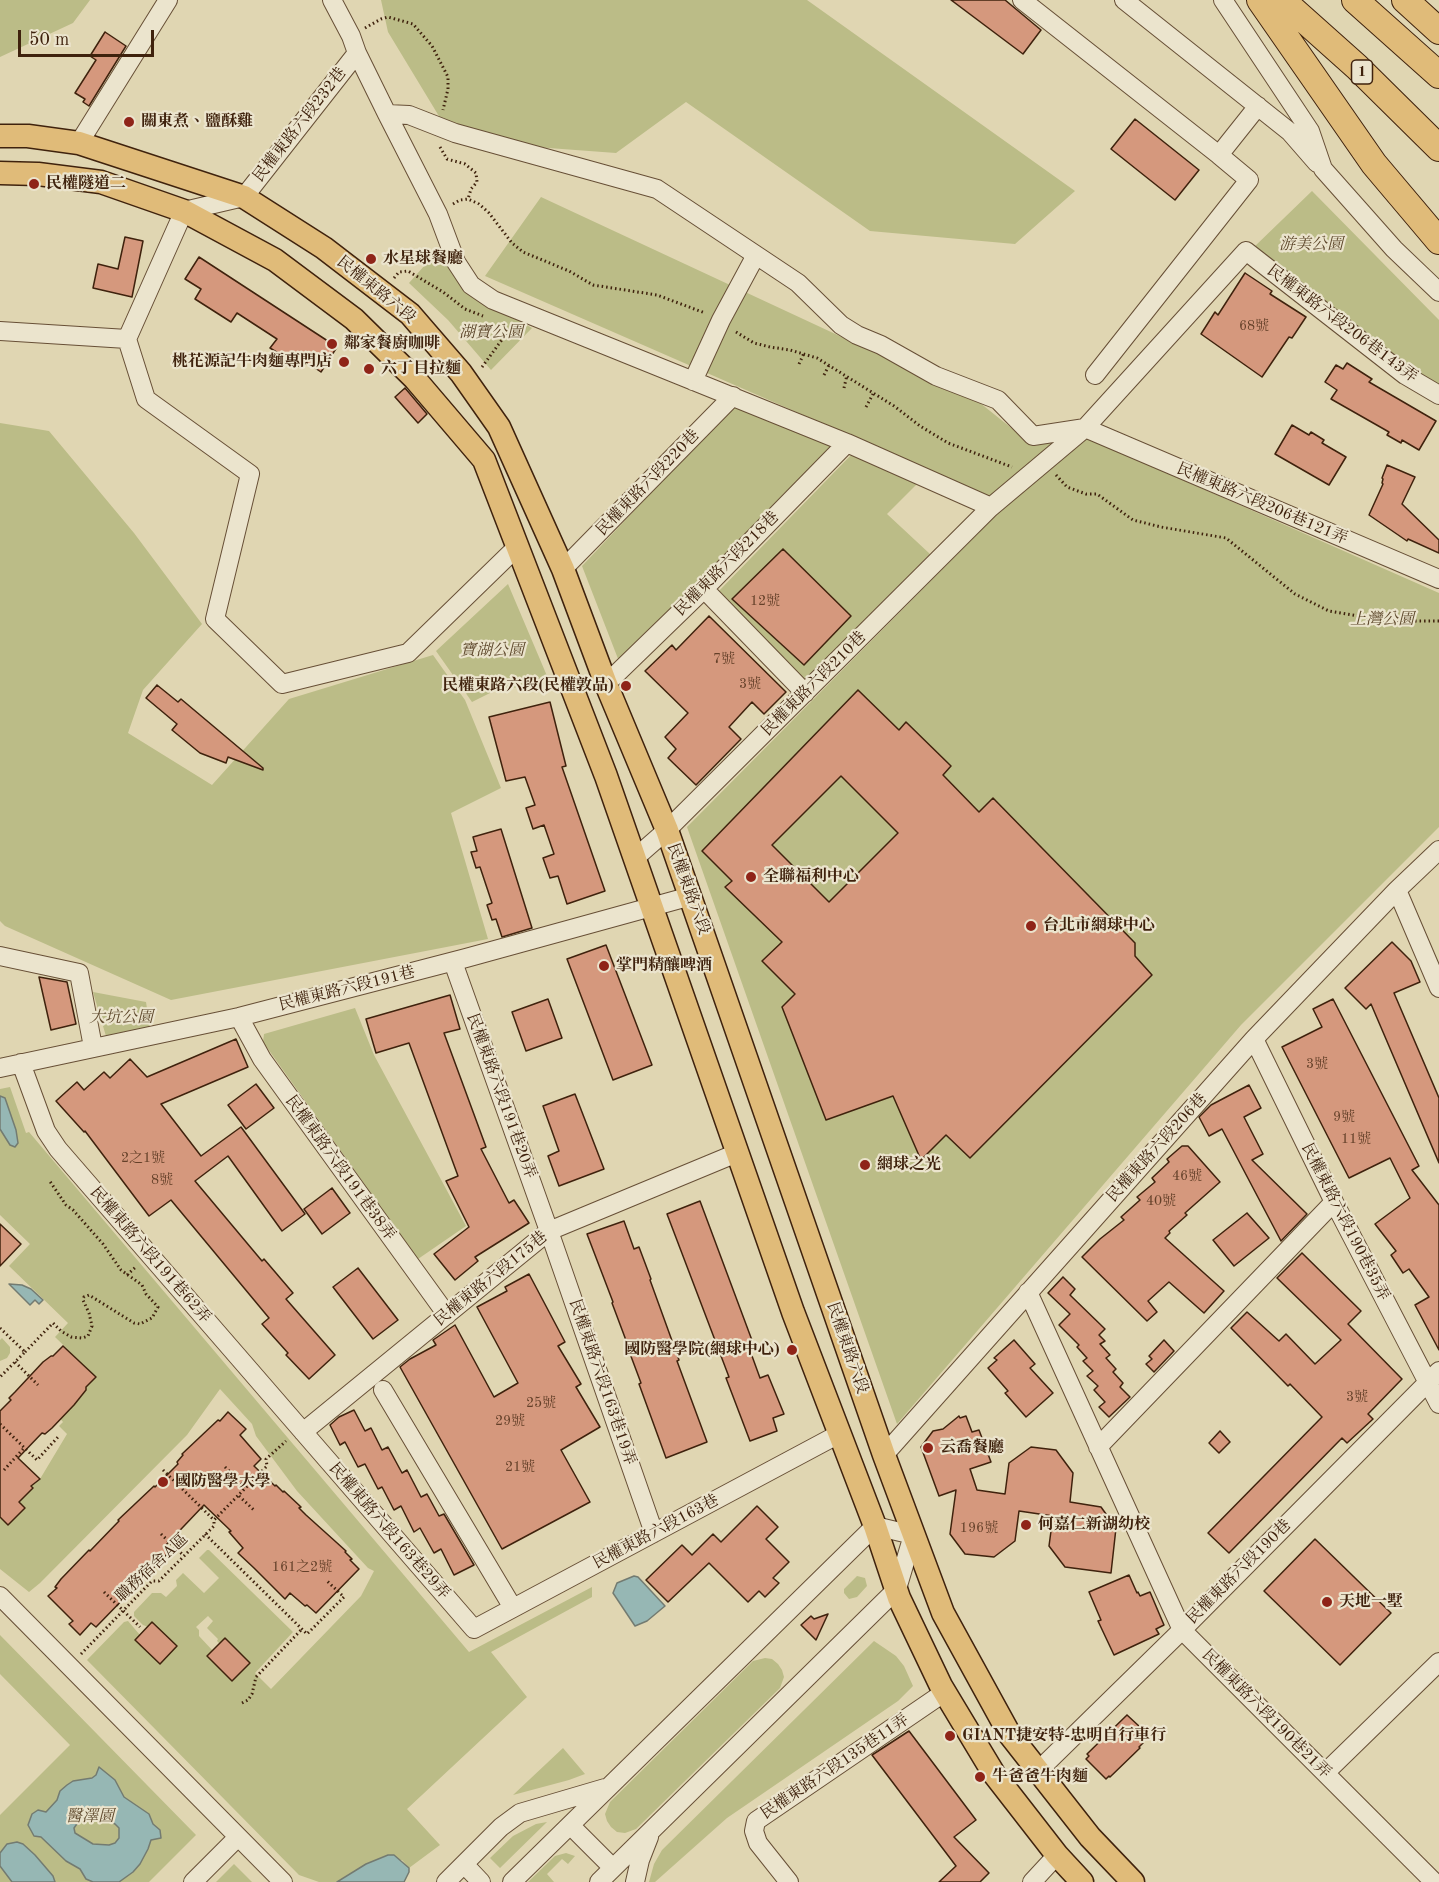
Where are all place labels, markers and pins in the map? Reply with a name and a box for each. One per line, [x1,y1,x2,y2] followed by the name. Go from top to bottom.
[141,112,253,132] place label: 關東煮、鹽酥雞
[122,115,136,129] marker: 關東煮、鹽酥雞
[46,174,126,194] place label: 民權隧道二
[27,177,41,191] marker: 民權隧道二
[383,249,463,269] place label: 水星球餐廳
[364,252,378,266] marker: 水星球餐廳
[344,334,440,354] place label: 鄰家餐廚咖啡
[325,337,339,351] marker: 鄰家餐廚咖啡
[172,352,332,372] place label: 桃花源記牛肉麵專門店
[337,355,351,369] marker: 桃花源記牛肉麵專門店
[381,359,461,379] place label: 六丁目拉麵
[362,362,376,376] marker: 六丁目拉麵
[442,676,614,696] place label: 民權東路六段(民權敦品)
[619,679,633,693] marker: 民權東路六段(民權敦品)
[763,867,859,887] place label: 全聯福利中心
[744,870,758,884] marker: 全聯福利中心
[1043,916,1155,936] place label: 台北市網球中心
[1024,919,1038,933] marker: 台北市網球中心
[616,956,712,976] place label: 掌門精釀啤酒
[597,959,611,973] marker: 掌門精釀啤酒
[877,1155,941,1175] place label: 網球之光
[858,1158,872,1172] marker: 網球之光
[624,1340,780,1360] place label: 國防醫學院(網球中心)
[785,1343,799,1357] marker: 國防醫學院(網球中心)
[940,1438,1004,1458] place label: 云喬餐廳
[921,1441,935,1455] marker: 云喬餐廳
[175,1472,271,1492] place label: 國防醫學大學
[156,1475,170,1489] marker: 國防醫學大學
[1038,1515,1150,1535] place label: 何嘉仁新湖幼校
[1019,1518,1033,1532] marker: 何嘉仁新湖幼校
[1339,1592,1403,1612] place label: 天地一墅
[1320,1595,1334,1609] marker: 天地一墅
[962,1726,1166,1746] place label: GIANT捷安特-忠明自行車行
[943,1729,957,1743] marker: GIANT捷安特-忠明自行車行
[992,1767,1088,1787] place label: 牛爸爸牛肉麵
[973,1770,987,1784] marker: 牛爸爸牛肉麵

